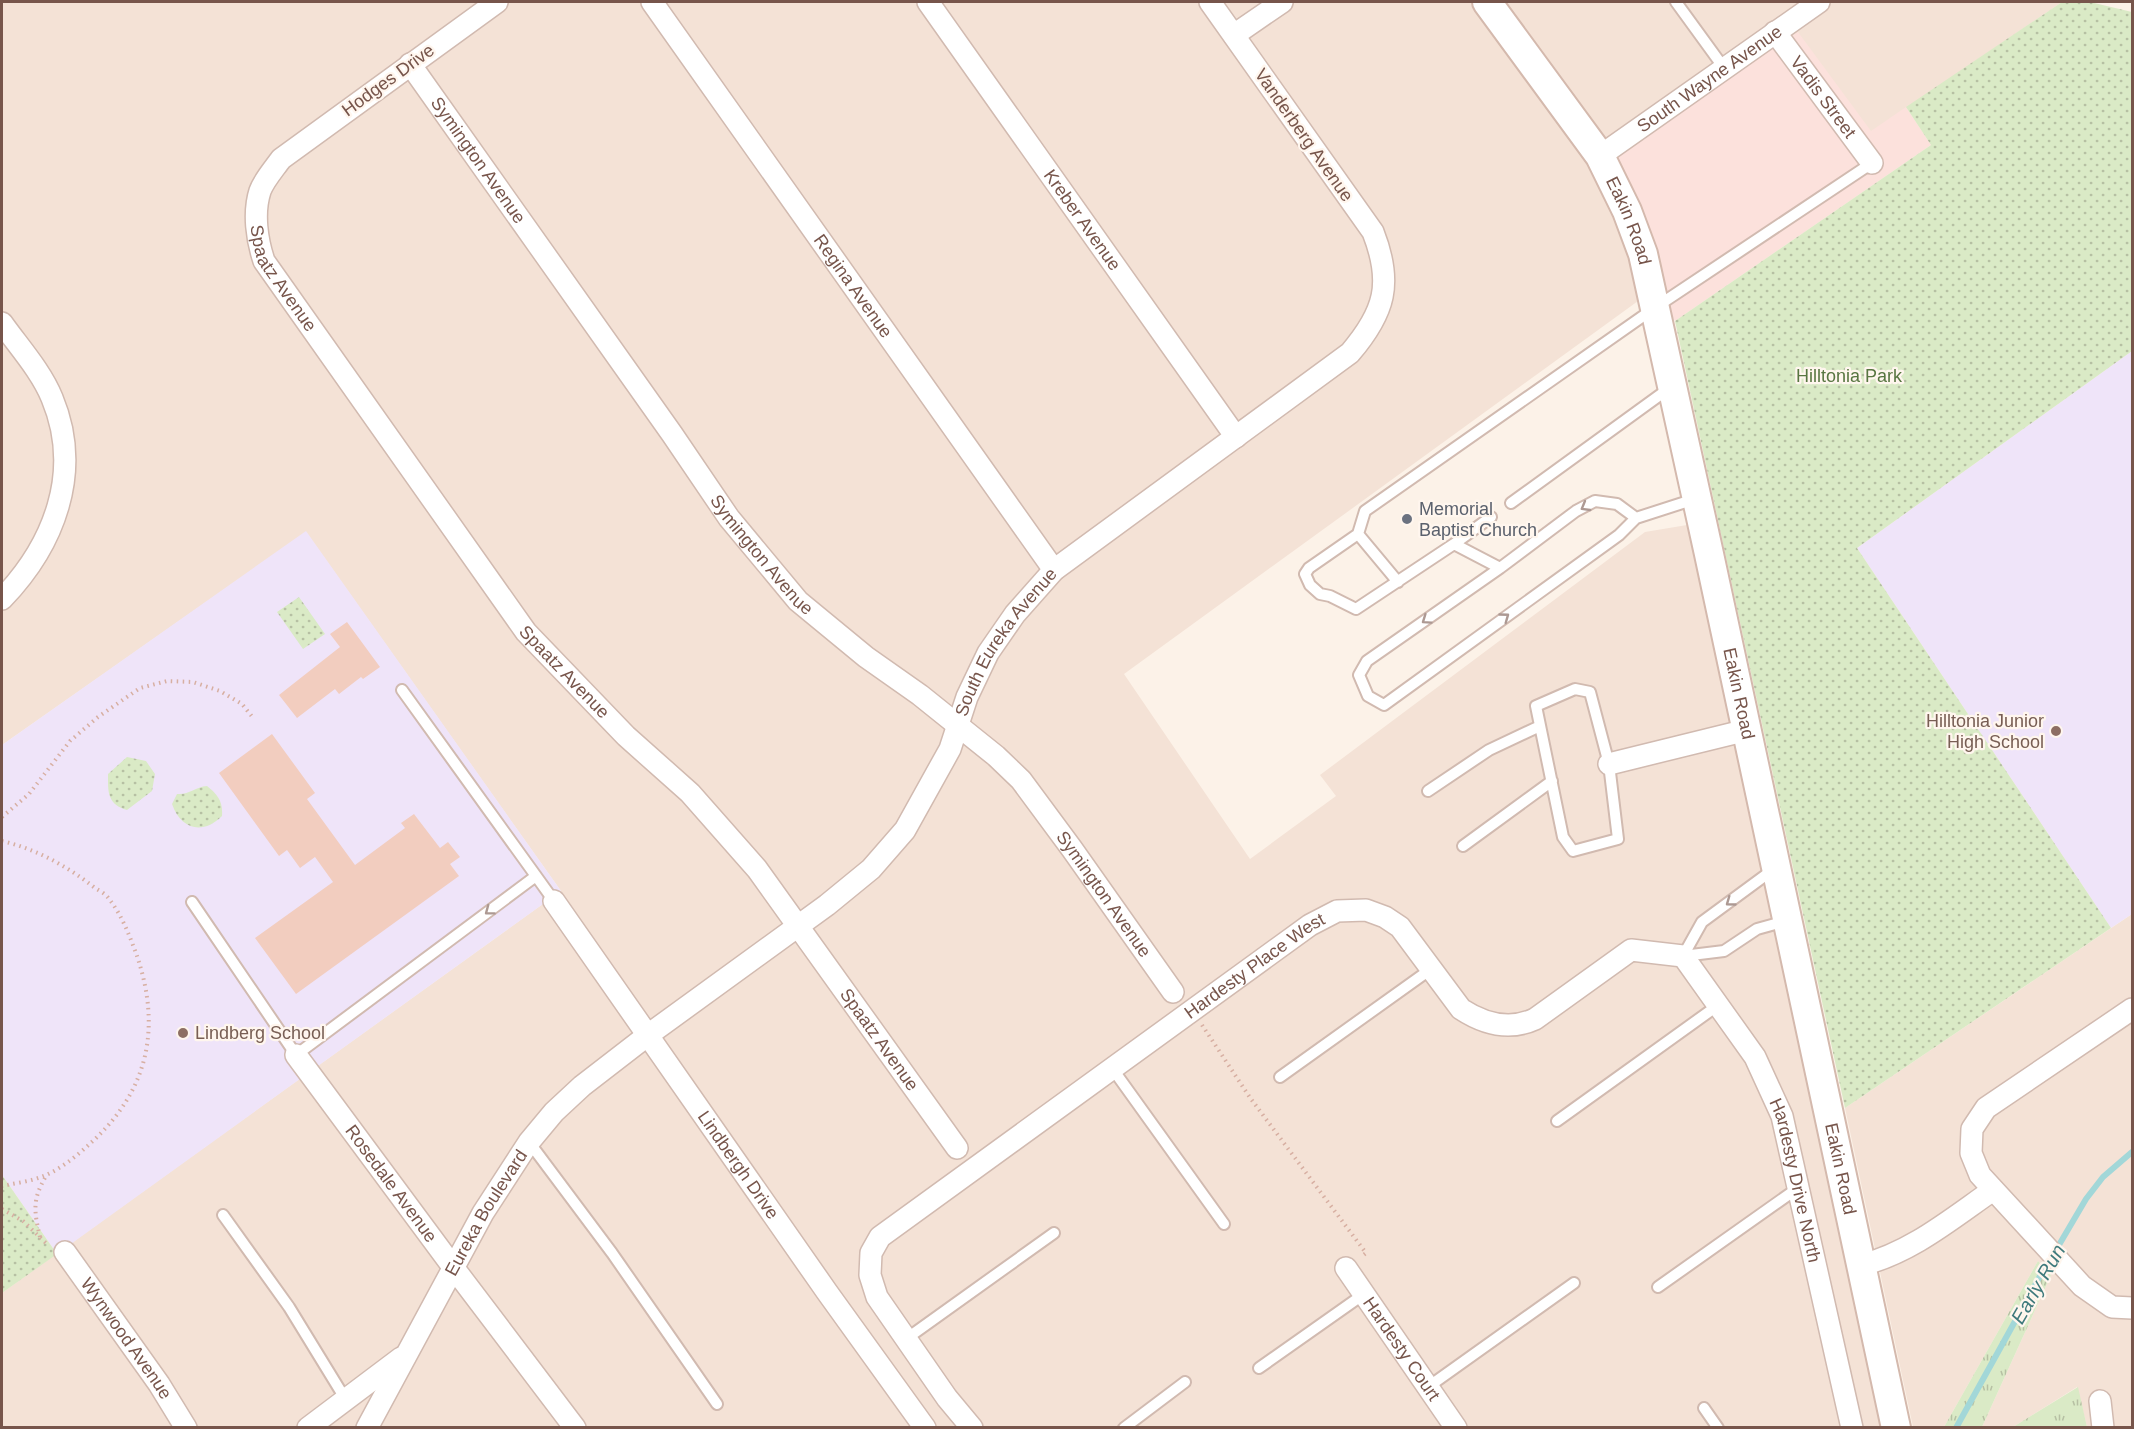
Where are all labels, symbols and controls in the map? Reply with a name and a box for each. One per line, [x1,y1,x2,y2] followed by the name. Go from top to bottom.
[1633,21,1786,137] street label: South Wayne Avenue
[338,40,438,120] street label: Hodges Drive
[1786,52,1860,142] street label: Vadis Street
[1251,65,1357,205] street label: Vanderberg Avenue
[427,93,530,227] street label: Symington Avenue
[1040,166,1125,274] street label: Kreber Avenue
[1602,174,1655,266] street label: Eakin Road
[247,224,321,335] street label: Spaatz Avenue
[810,231,896,342] street label: Regina Avenue
[1796,366,1903,386] park label: Hilltonia Park
[706,491,817,619] street label: Symington Avenue
[1419,499,1537,540] place label: Memorial Baptist Church
[1580,500,1591,511] one-way arrow
[1400,512,1414,526] marker: Memorial Baptist Church
[951,564,1061,719] street label: South Eureka Avenue
[1421,613,1432,624] one-way arrow
[1498,613,1509,624] one-way arrow
[515,621,613,722] street label: Spaatz Avenue
[1719,646,1758,741] street label: Eakin Road
[1926,711,2044,752] place label: Hilltonia Junior High School
[2049,724,2063,738] marker: Hilltonia Junior High School
[1052,827,1155,961] street label: Symington Avenue
[1725,895,1736,906] one-way arrow
[485,903,496,914] one-way arrow
[1181,909,1328,1023] street label: Hardesty Place West
[836,985,923,1095] street label: Spaatz Avenue
[195,1023,325,1043] place label: Lindberg School
[176,1026,190,1040] marker: Lindberg School
[1765,1095,1825,1264] street label: Hardesty Drive North
[694,1107,783,1223] street label: Lindbergh Drive
[341,1121,441,1246] street label: Rosedale Avenue
[1821,1121,1860,1216] street label: Eakin Road
[441,1146,531,1279] street label: Eureka Boulevard
[2007,1240,2069,1328] water label: Early Run
[77,1274,176,1403] street label: Wynwood Avenue
[1359,1293,1444,1404] street label: Hardesty Court

